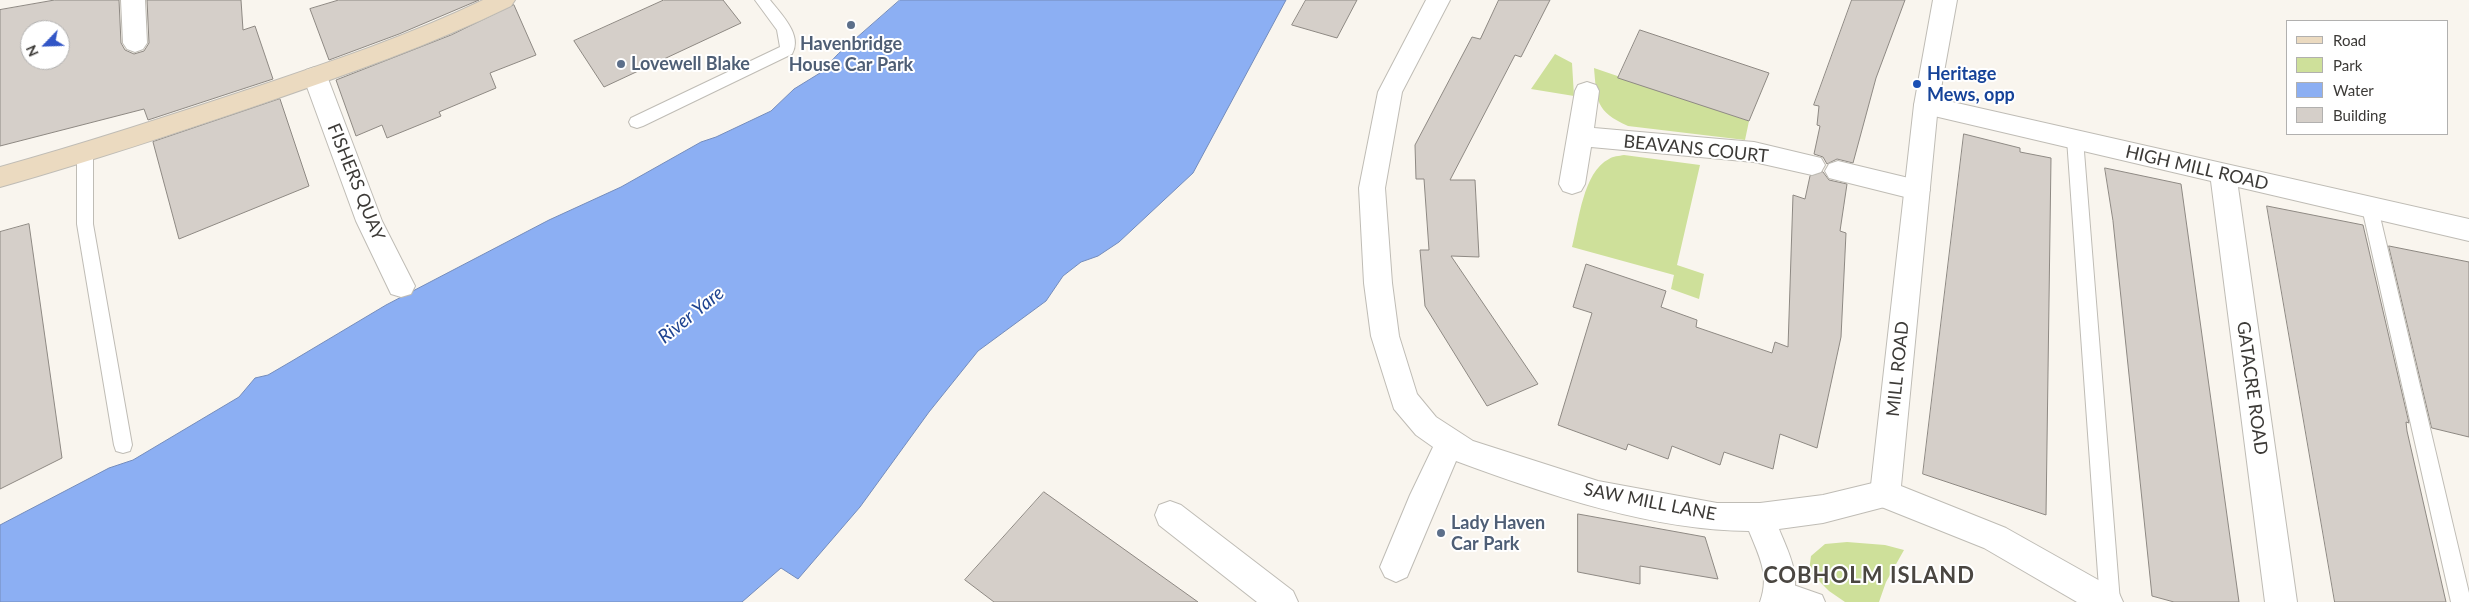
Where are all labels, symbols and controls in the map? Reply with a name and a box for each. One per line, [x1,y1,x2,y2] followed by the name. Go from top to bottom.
[845,19,857,31] marker: Havenbridge House Car Park
[20,20,70,70] north arrow
[2286,20,2449,135] legend
[2333,31,2366,49] text: Road
[789,33,913,76] place label: Havenbridge House Car Park
[22,43,42,59] text: N
[631,53,750,75] place label: Lovewell Blake
[2333,56,2362,74] text: Park
[615,58,627,70] marker: Lovewell Blake
[1927,63,2015,106] place label: Heritage Mews, opp
[1911,78,1923,90] marker: Heritage Mews, opp
[2333,81,2374,99] text: Water
[2333,106,2386,124] text: Building
[323,120,389,244] street label: FISHERS QUAY
[1622,131,1770,167] street label: BEAVANS COURT
[2123,141,2271,195] street label: HIGH MILL ROAD
[653,282,729,348] water label: River Yare
[1882,320,1914,418] street label: MILL ROAD
[2232,320,2272,456] street label: GATACRE ROAD
[1582,479,1718,525] street label: SAW MILL LANE
[1451,512,1545,554] place label: Lady Haven Car Park
[1435,527,1447,539] marker: Lady Haven Car Park
[1761,563,1977,589] district label: COBHOLM ISLAND

